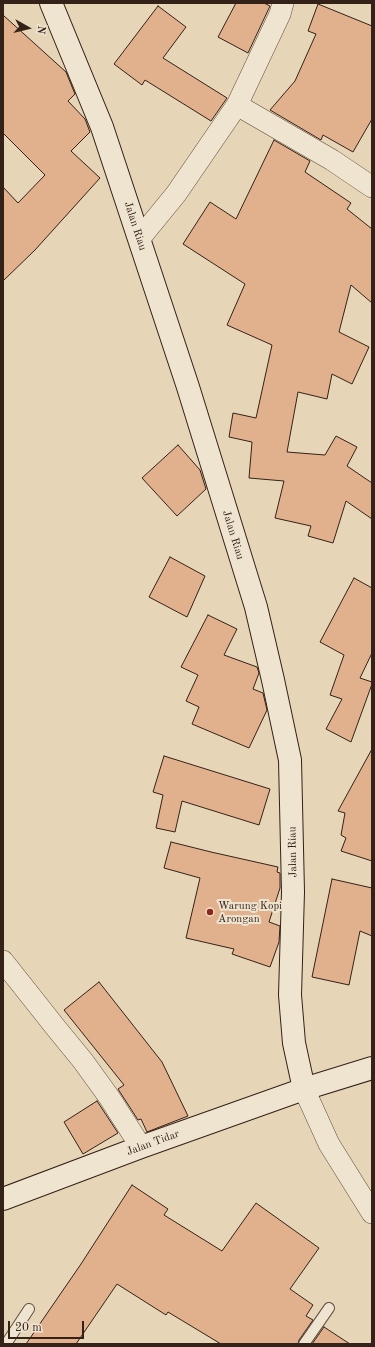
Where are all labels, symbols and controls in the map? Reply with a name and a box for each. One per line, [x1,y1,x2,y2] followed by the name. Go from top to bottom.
[8,8,48,48] north arrow
[34,25,46,35] text: N
[121,200,149,252] street label: Jalan Riau
[219,509,247,561] street label: Jalan Riau
[286,826,300,878] street label: Jalan Riau
[218,899,282,925] place label: Warung Kopi Arongan
[205,907,215,917] marker: Warung Kopi Arongan
[125,1127,181,1159] street label: Jalan Tidar
[10,1313,86,1339] scale bar
[15,1322,42,1334] text: 20 m

